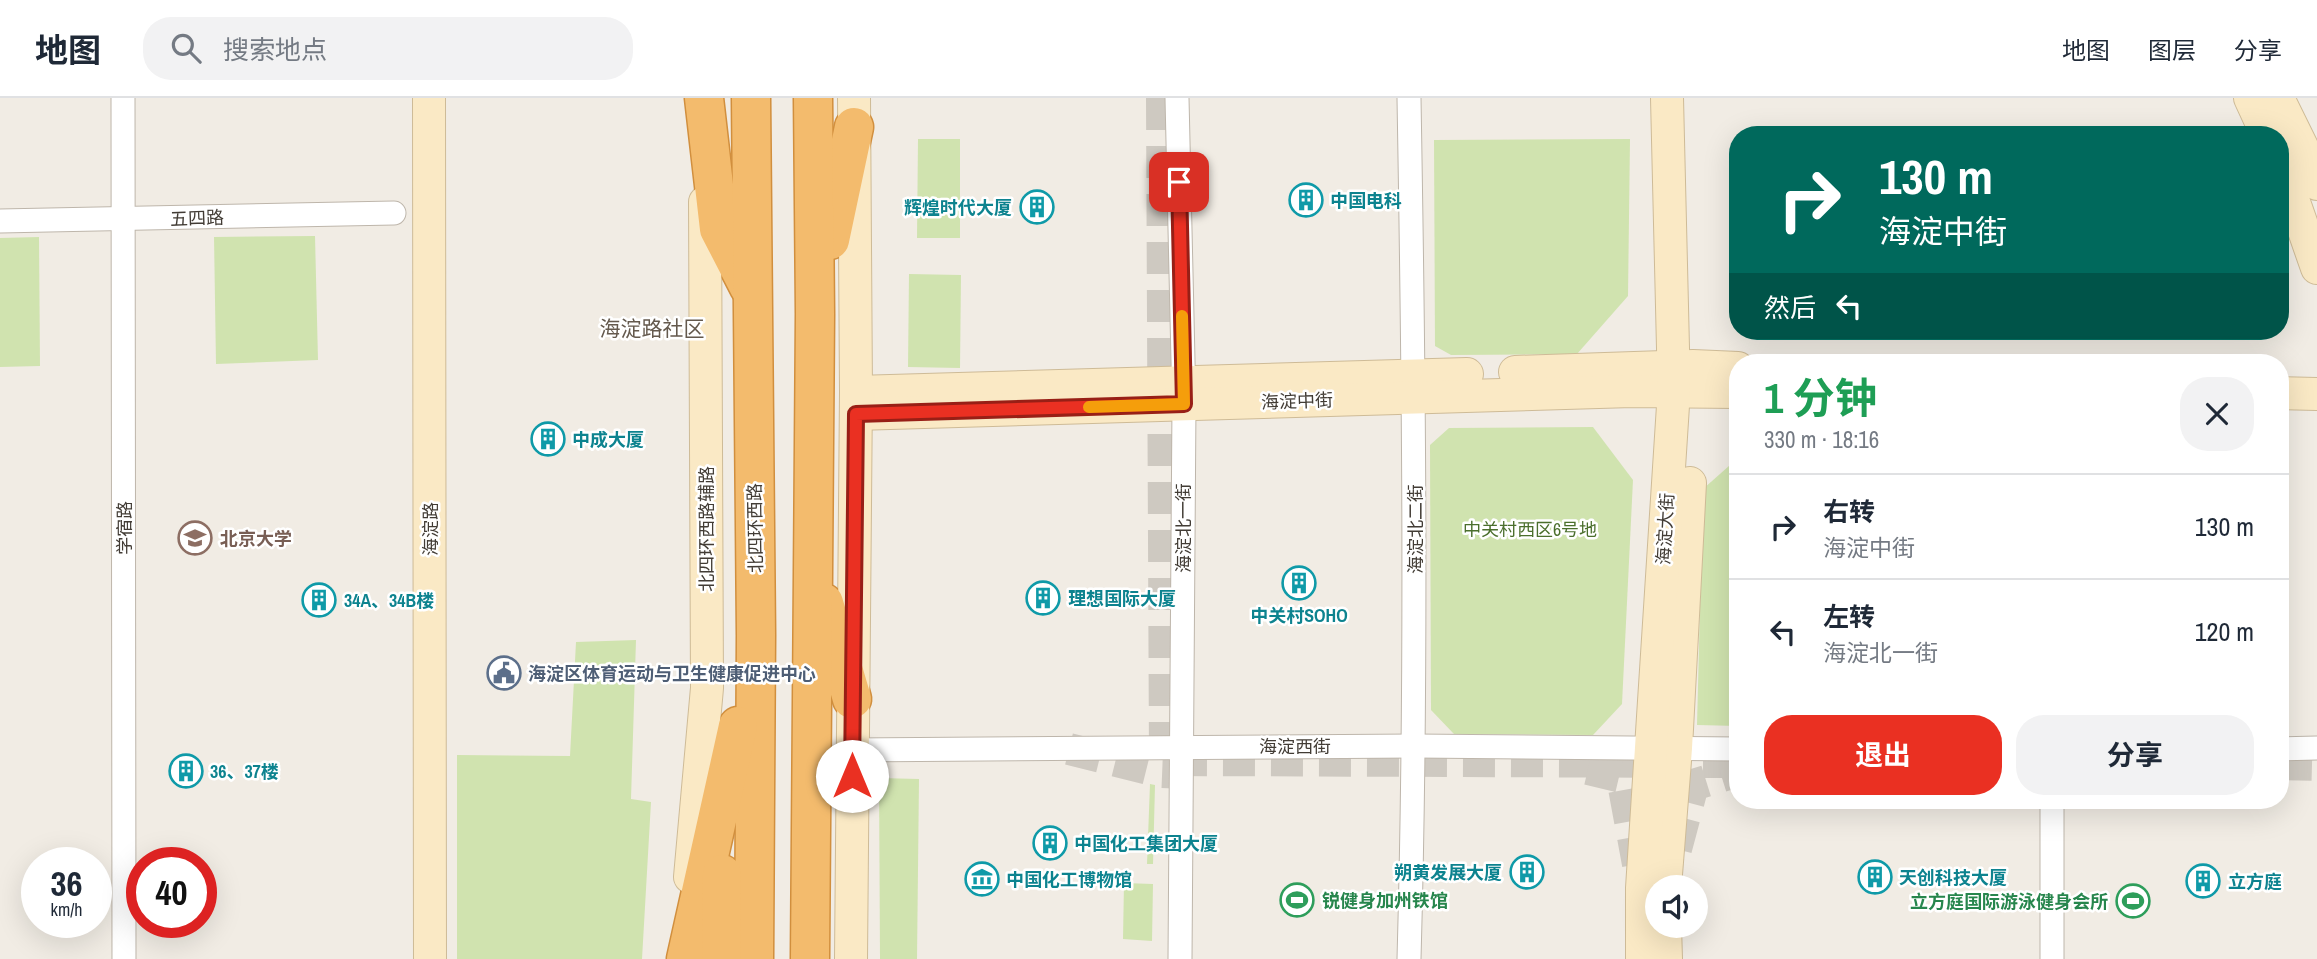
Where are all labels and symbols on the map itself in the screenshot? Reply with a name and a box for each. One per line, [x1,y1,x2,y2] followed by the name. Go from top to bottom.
[1149,152,1209,212] pin
[1287,181,1325,219] building icon: 中国电科
[1018,188,1056,226] building icon: 辉煌时代大厦
[1330,188,1402,213] place label: 中国电科
[904,195,1012,220] place label: 辉煌时代大厦
[170,205,224,231] street label: 五四路
[600,314,705,343] district label: 海淀路社区
[1261,387,1333,415] street label: 海淀中街
[529,420,567,458] building icon: 中成大厦
[572,427,644,452] place label: 中成大厦
[694,466,719,592] street label: 北四环西路辅路
[742,483,768,573] street label: 北四环西路
[1171,483,1196,573] street label: 海淀北一街
[1403,484,1428,574] street label: 海淀北二街
[1651,492,1679,566] street label: 海淀大街
[112,501,137,555] street label: 学宿路
[418,502,443,556] street label: 海淀路
[1463,517,1597,542] park label: 中关村西区6号地
[176,519,214,557] school or university icon: 北京大学
[220,526,292,551] place label: 北京大学
[1280,564,1318,602] building icon: 中关村SOHO
[1024,579,1062,617] building icon: 理想国际大厦
[300,581,338,619] building icon: 34A、34B楼
[1068,586,1176,611] place label: 理想国际大厦
[344,588,434,613] place label: 34A、34B楼
[1250,603,1348,628] place label: 中关村SOHO
[485,654,523,692] public building icon: 海淀区体育运动与卫生健康促进中心
[528,661,816,686] place label: 海淀区体育运动与卫生健康促进中心
[1259,734,1331,759] street label: 海淀西街
[815,739,889,813] position arrow
[167,752,205,790] building icon: 36、37楼
[210,759,279,784] place label: 36、37楼
[1031,824,1069,862] building icon: 中国化工集团大厦
[1074,831,1218,856] place label: 中国化工集团大厦
[126,847,217,938] speed limit sign: 40
[1508,853,1546,891] building icon: 朔黄发展大厦
[1856,858,1894,896] building icon: 天创科技大厦
[963,860,1001,898] museum icon: 中国化工博物馆
[1394,860,1502,885] place label: 朔黄发展大厦
[2184,862,2222,900] building icon: 立方庭
[1899,865,2007,890] place label: 天创科技大厦
[1006,867,1132,892] place label: 中国化工博物馆
[2228,869,2282,894] place label: 立方庭
[1278,881,1316,919] sports icon: 锐健身加州铁馆
[2114,882,2152,920] sports icon: 立方庭国际游泳健身会所
[1322,888,1448,913] place label: 锐健身加州铁馆
[1910,889,2108,914] place label: 立方庭国际游泳健身会所

